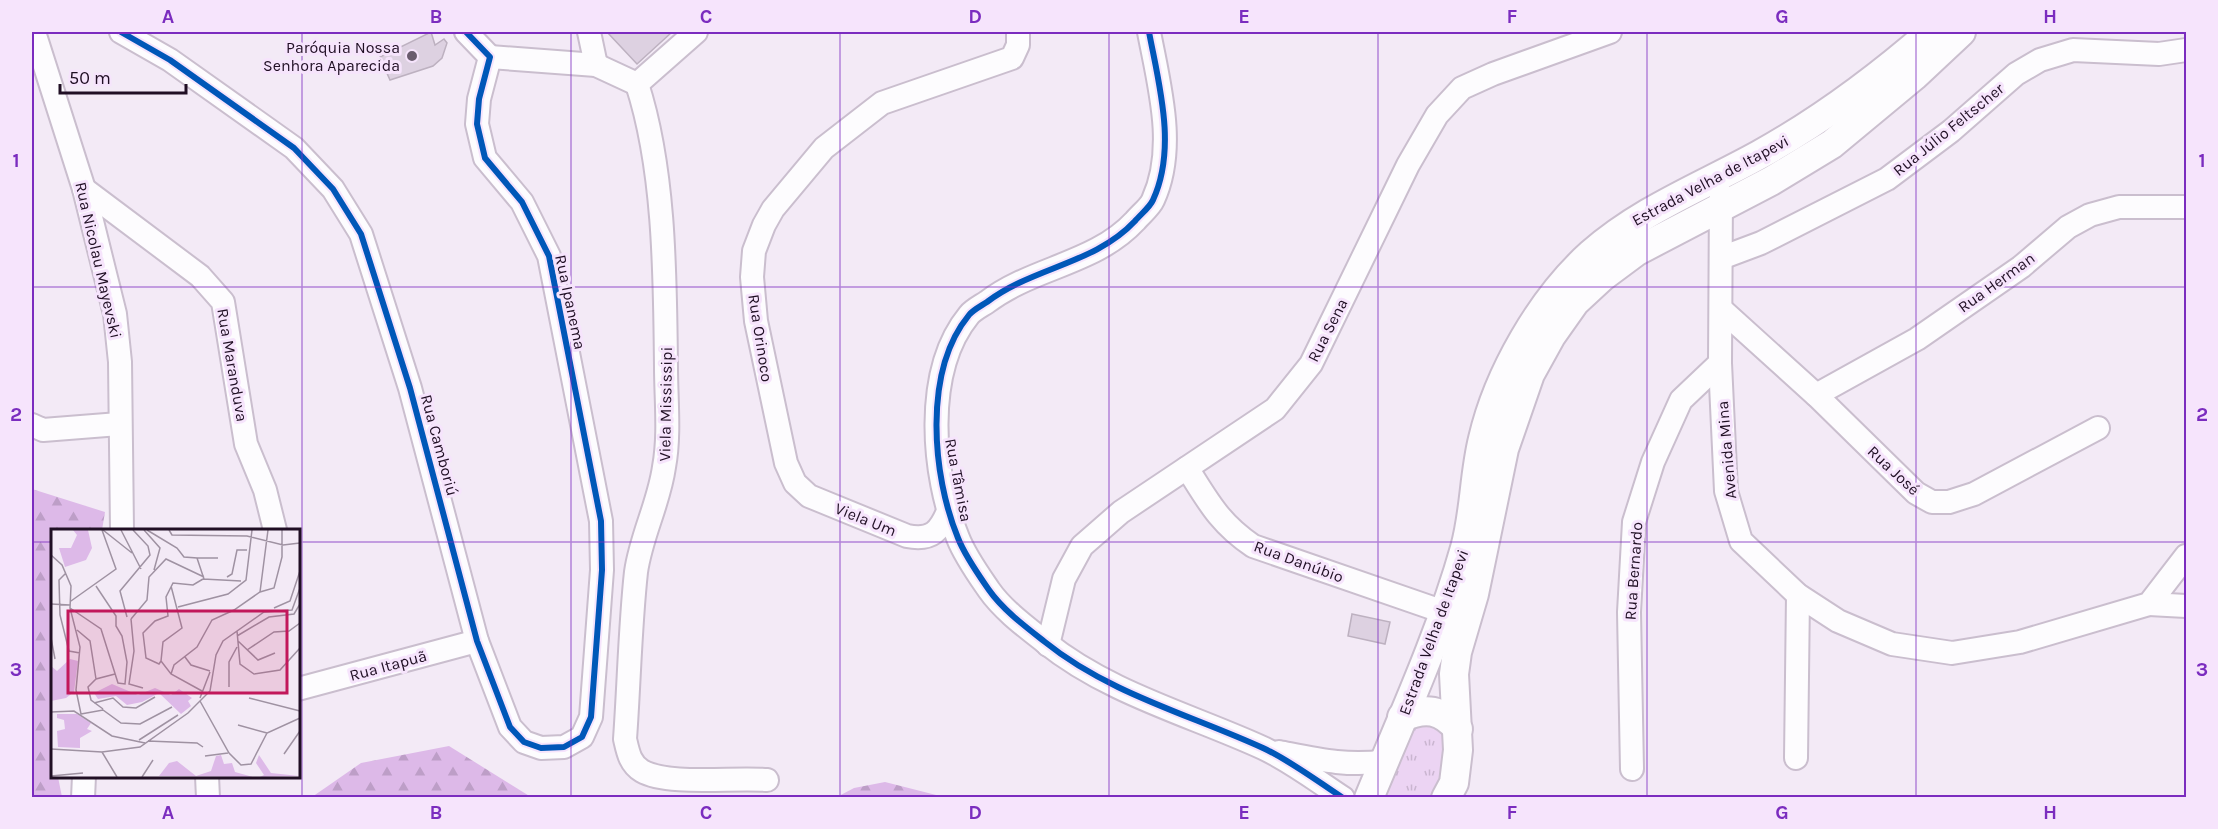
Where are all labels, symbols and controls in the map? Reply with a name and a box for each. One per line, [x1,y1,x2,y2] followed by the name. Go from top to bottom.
[162,5,175,28] text: A
[430,5,442,28] text: B
[700,5,712,28] text: C
[968,5,982,28] text: D
[1238,5,1250,28] text: E
[1507,5,1518,28] text: F
[1775,5,1789,28] text: G
[2043,5,2057,28] text: H
[263,38,400,75] place label: Paróquia Nossa Senhora Aparecida
[405,49,419,63] marker: Paróquia Nossa Senhora Aparecida
[60,57,186,95] scale bar
[69,67,111,89] text: 50 m
[1889,79,2008,180] street label: Rua Júlio Feltscher
[1629,131,1792,230] street label: Estrada Velha de Itapevi
[12,149,20,172] text: 1
[2198,149,2206,172] text: 1
[71,180,126,340] street label: Rua Nicolau Mayevski
[1954,248,2038,317] street label: Rua Herman
[551,253,590,351] street label: Rua Ipanema
[744,293,777,383] street label: Rua Orinoco
[1303,295,1351,365] street label: Rua Sena
[213,307,252,423] street label: Rua Maranduva
[655,347,676,462] street label: Viela Mississipi
[417,392,462,498] street label: Rua Camboriú
[1713,400,1740,500] street label: Avenida Mina
[10,403,22,426] text: 2
[2196,403,2208,426] text: 2
[941,437,976,523] street label: Rua Tâmisa
[1864,442,1924,499] street label: Rua José
[832,499,899,540] street label: Viela Um
[1621,521,1646,621] street label: Rua Bernardo
[51,529,300,778] inset map
[1252,536,1346,586] street label: Rua Danúbio
[1395,547,1472,718] street label: Estrada Velha de Itapevi
[347,646,429,685] street label: Rua Itapuã
[10,658,22,681] text: 3
[2196,658,2208,681] text: 3
[162,801,175,824] text: A
[430,801,442,824] text: B
[700,801,712,824] text: C
[968,801,982,824] text: D
[1238,801,1250,824] text: E
[1507,801,1518,824] text: F
[1775,801,1789,824] text: G
[2043,801,2057,824] text: H

